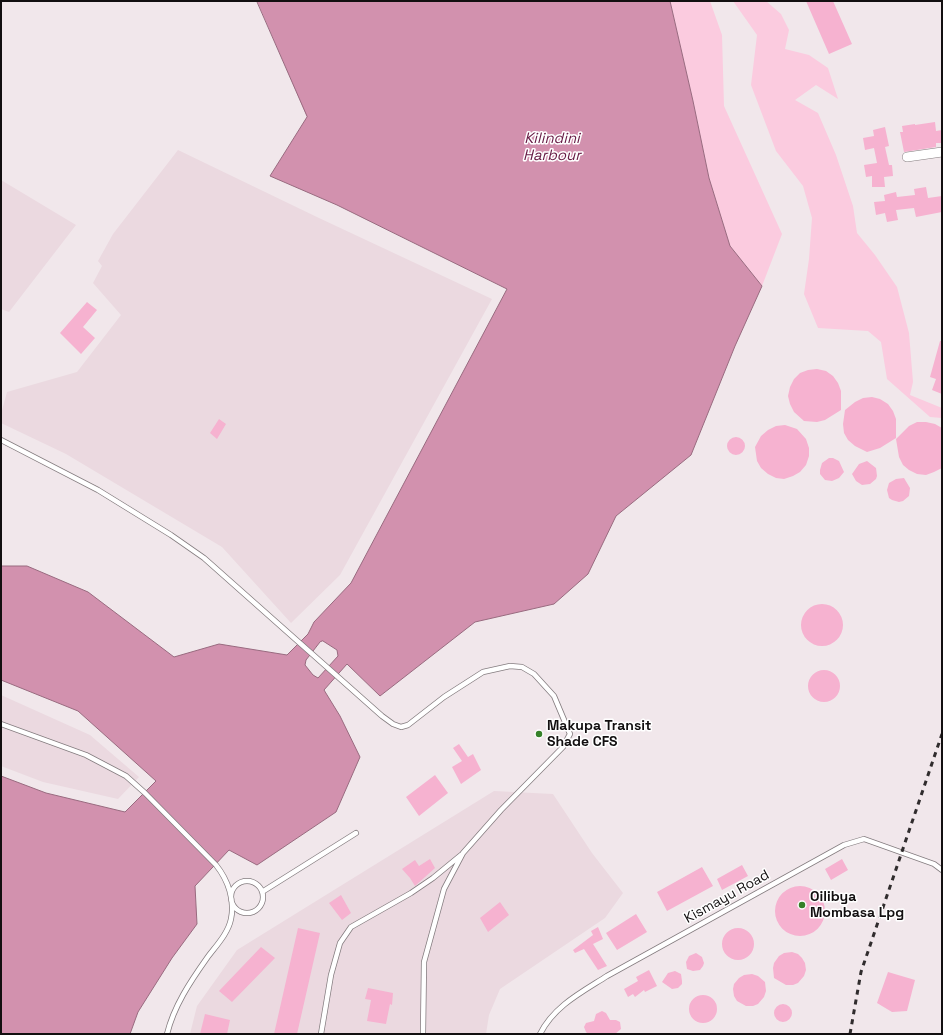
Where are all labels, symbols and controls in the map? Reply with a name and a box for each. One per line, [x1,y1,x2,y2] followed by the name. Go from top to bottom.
[523,130,581,165] water label: Kilindini Harbour
[547,718,651,750] place label: Makupa Transit Shade CFS
[534,729,544,739] marker: Makupa Transit Shade CFS
[682,867,772,927] street label: Kismayu Road
[810,889,904,922] place label: Oilibya Mombasa Lpg
[797,900,807,910] marker: Oilibya Mombasa Lpg

